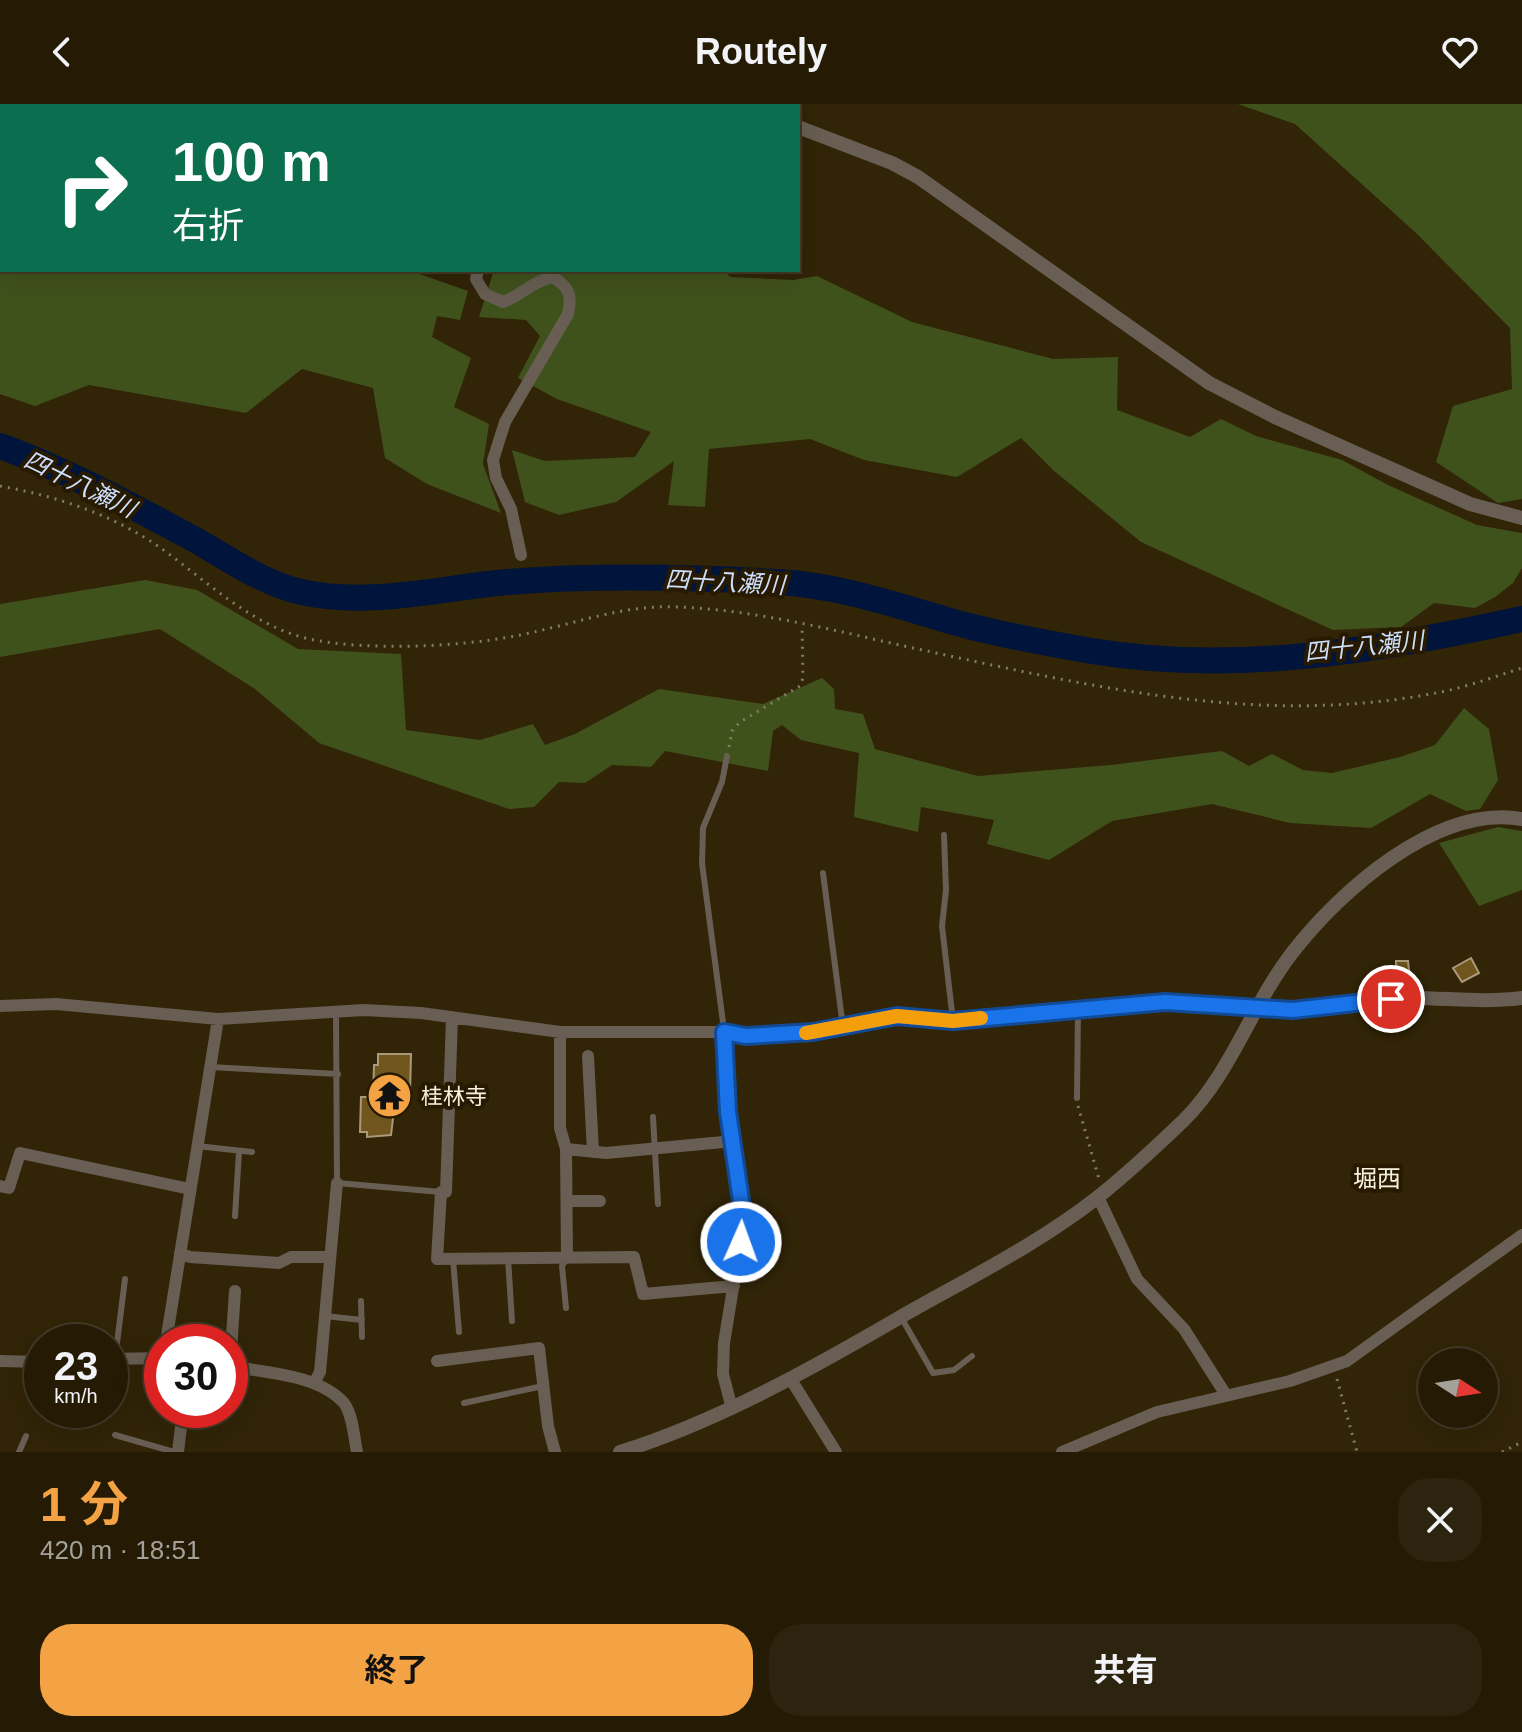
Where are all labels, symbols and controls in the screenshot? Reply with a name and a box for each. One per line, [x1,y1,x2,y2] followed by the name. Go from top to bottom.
[40,30,84,74] icon: back
[1438,30,1482,74] icon: heart
[695,31,827,72] text: Routely
[172,130,331,193] text: 100 m
[40,136,144,240] icon: right
[172,205,244,246] text: 右折
[20,446,143,524] water label: 四十八瀬川
[664,565,789,599] water label: 四十八瀬川
[1303,626,1428,666] water label: 四十八瀬川
[1357,965,1425,1033] pin
[1369,977,1413,1021] icon: arrive
[366,1072,414,1120] temple icon: 桂林寺
[421,1084,487,1109] place label: 桂林寺
[1353,1165,1401,1192] district label: 堀西
[699,1200,783,1284] position arrow
[144,1324,248,1428] speed limit sign: 30
[54,1344,98,1388] text: 23
[1418,1348,1498,1428] north arrow
[1418,1348,1498,1428] map controls
[54,1385,98,1407] text: km/h
[40,1478,128,1531] text: 1 分
[1398,1478,1482,1562] button: close
[40,1535,200,1565] text: 420 m · 18:51
[40,1624,753,1716] button: 終了
[769,1624,1482,1716] button: 共有

